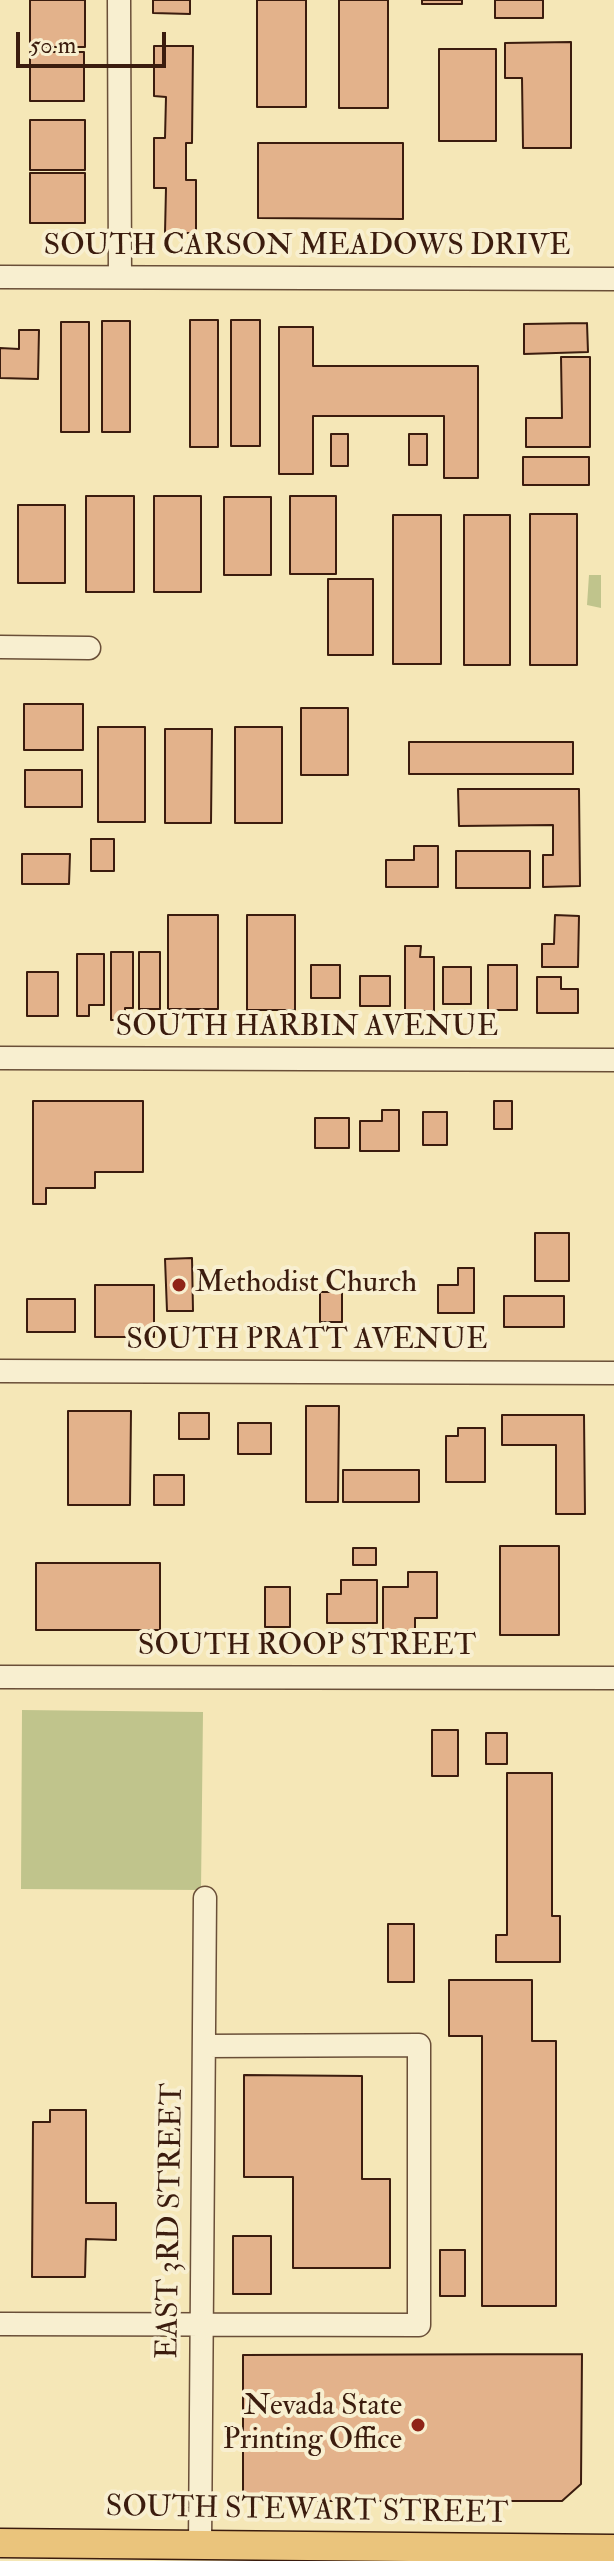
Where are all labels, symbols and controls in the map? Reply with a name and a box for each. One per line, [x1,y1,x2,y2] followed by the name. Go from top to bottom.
[20,16,170,66] scale bar
[30,30,76,61] text: 50 m
[43,230,571,266] street label: SOUTH CARSON MEADOWS DRIVE
[116,1011,498,1047] street label: SOUTH HARBIN AVENUE
[195,1267,417,1303] place label: Methodist Church
[170,1276,188,1294] marker: Methodist Church
[126,1324,488,1360] street label: SOUTH PRATT AVENUE
[138,1630,476,1666] street label: SOUTH ROOP STREET
[152,2083,192,2359] street label: EAST 3RD STREET
[223,2390,402,2460] place label: Nevada State Printing Office
[409,2416,427,2434] marker: Nevada State Printing Office
[105,2490,509,2534] street label: SOUTH STEWART STREET

